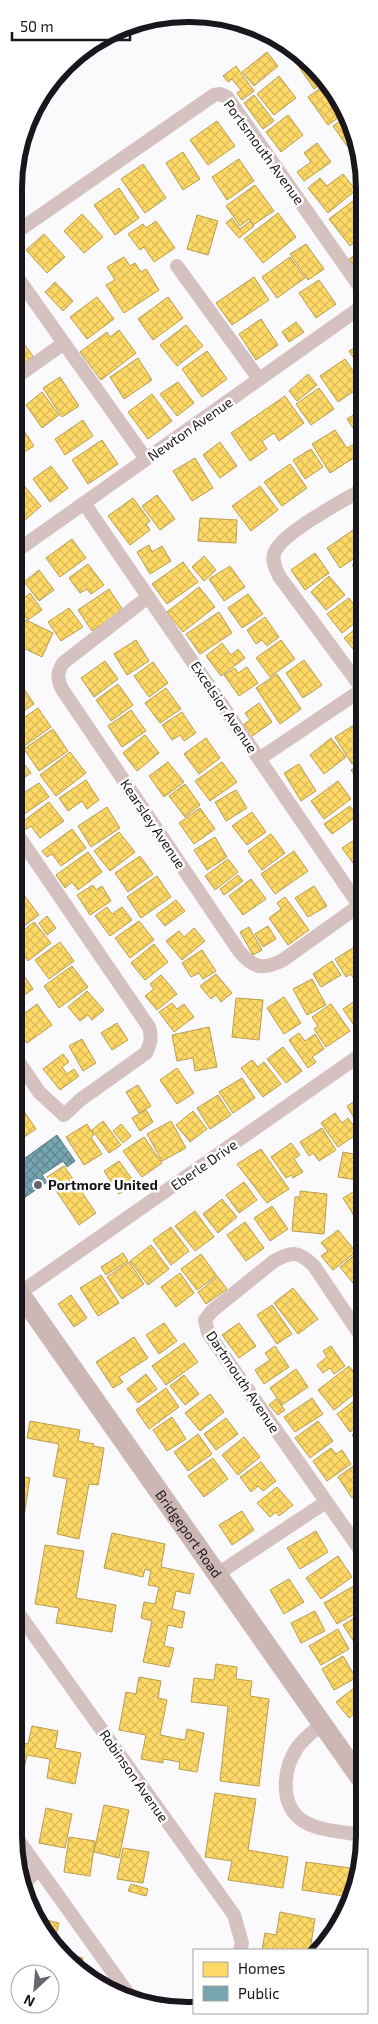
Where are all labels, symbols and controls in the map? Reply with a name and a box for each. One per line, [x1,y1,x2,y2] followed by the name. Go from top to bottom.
[12,10,130,42] scale bar
[20,17,54,35] text: 50 m
[221,96,308,207] street label: Portsmouth Avenue
[144,393,236,464] street label: Newton Avenue
[187,658,261,756] street label: Excelsior Avenue
[117,776,190,872] street label: Kearsley Avenue
[167,1136,240,1194] street label: Eberle Drive
[48,1176,158,1193] place label: Portmore United
[32,1179,44,1191] marker: Portmore United
[203,1328,284,1436] street label: Dartmouth Avenue
[152,1486,226,1581] street label: Bridgeport Road
[96,1726,173,1825] street label: Robinson Avenue
[193,1949,368,2014] legend
[238,1959,285,1977] text: Homes
[10,1964,60,2014] north arrow
[238,1984,279,2002] text: Public
[21,1991,37,2011] text: N

